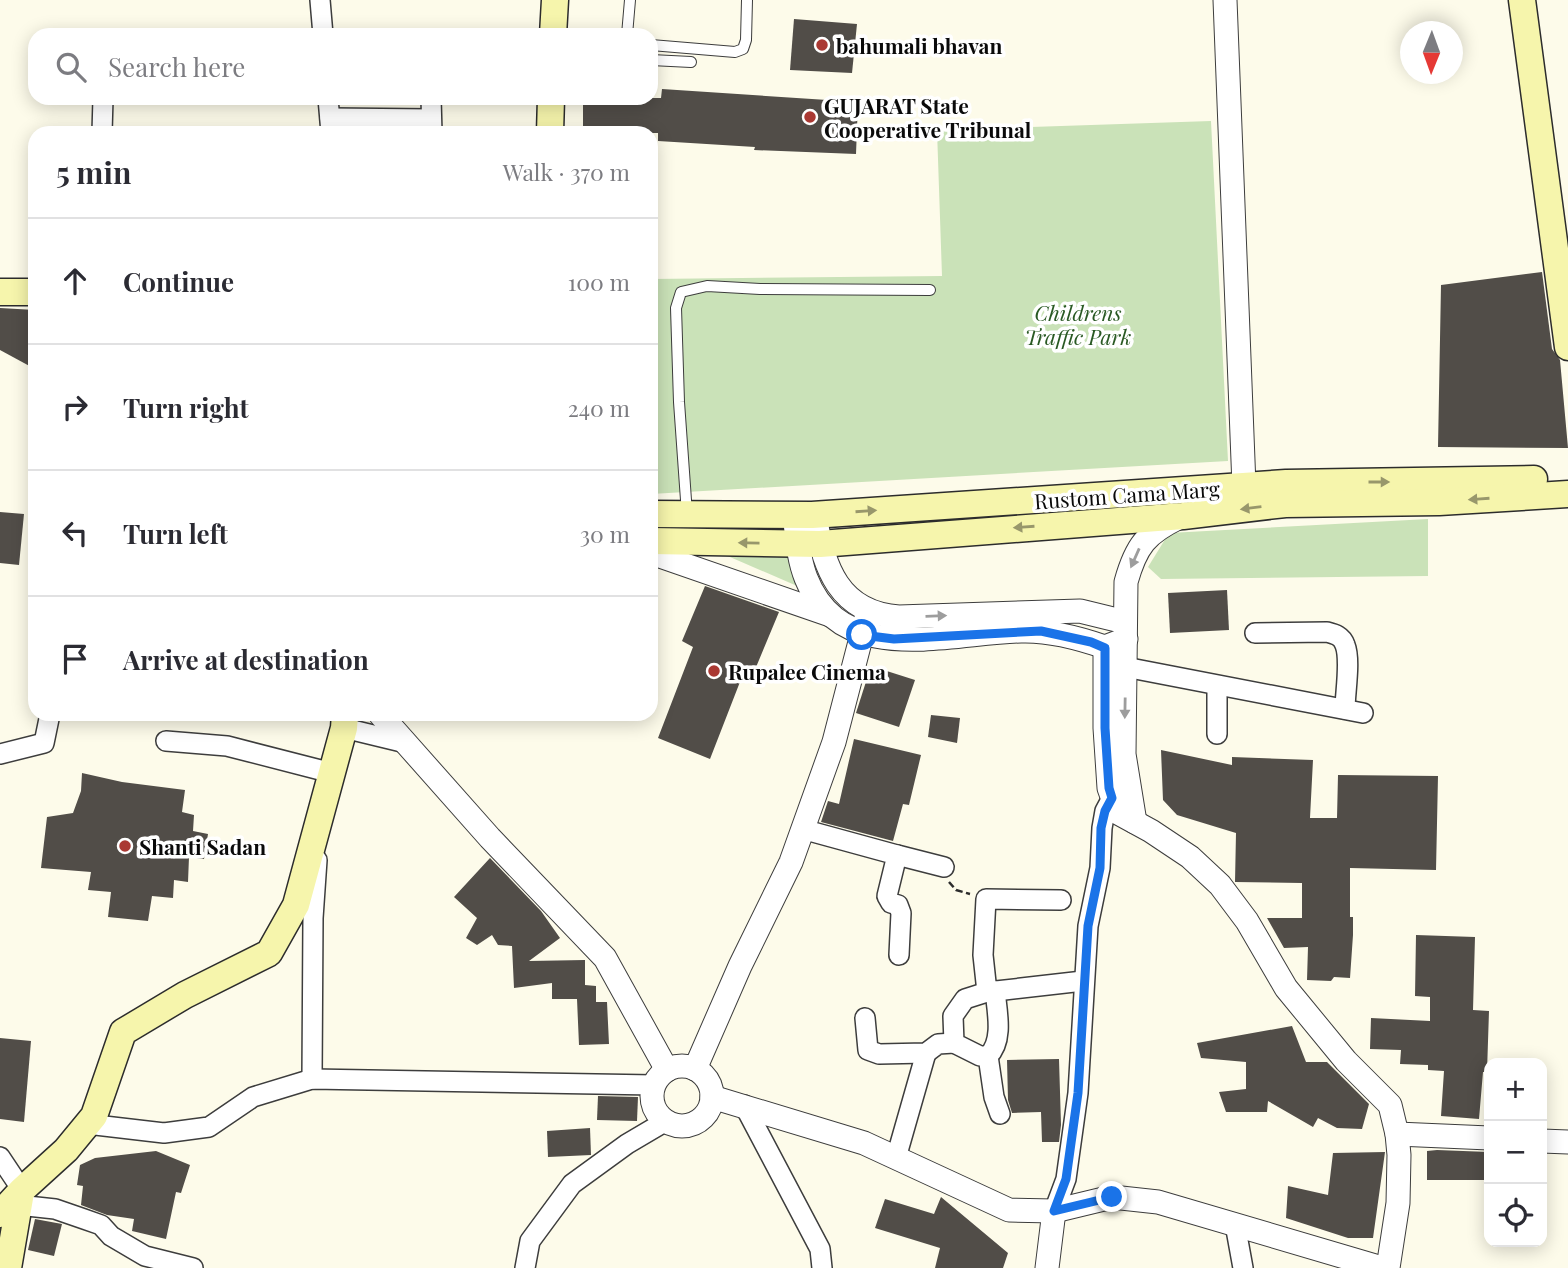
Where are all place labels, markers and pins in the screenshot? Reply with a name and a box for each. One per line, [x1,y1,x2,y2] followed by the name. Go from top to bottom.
[836,31,1002,59] place label: bahumali bhavan
[814,37,830,53] marker: bahumali bhavan
[824,91,1032,143] place label: GUJARAT State Cooperative Tribunal
[802,109,818,125] marker: GUJARAT State Cooperative Tribunal
[728,657,886,685] place label: Rupalee Cinema
[706,663,722,679] marker: Rupalee Cinema
[139,832,266,860] place label: Shanti Sadan
[117,838,133,854] marker: Shanti Sadan

